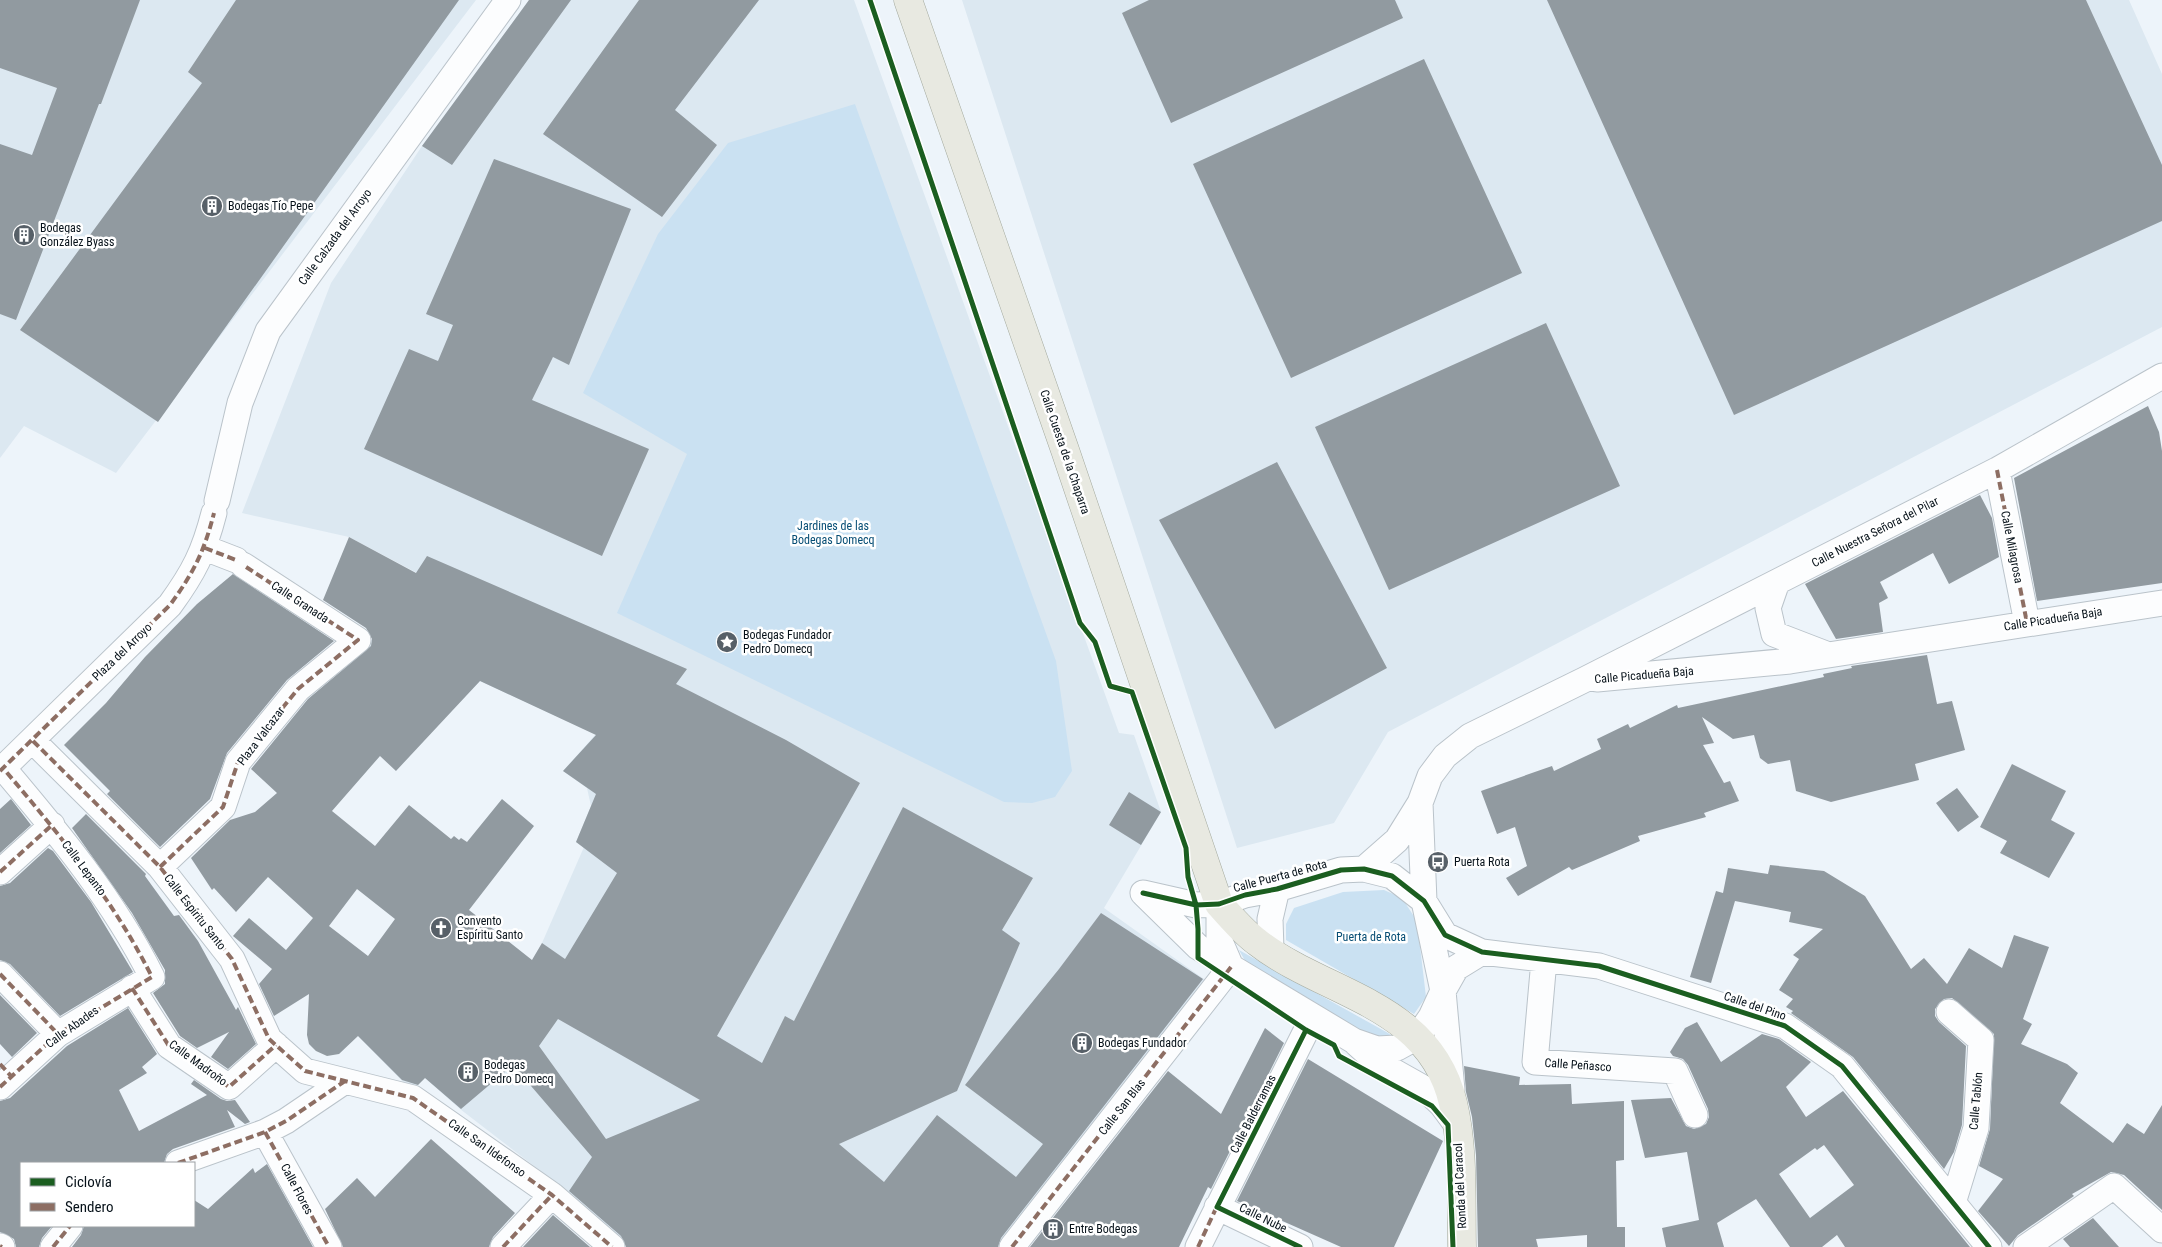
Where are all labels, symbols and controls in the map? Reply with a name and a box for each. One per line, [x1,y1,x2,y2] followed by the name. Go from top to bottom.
[295,186,375,288] street label: Calle Calzada del Arroyo
[200,194,224,218] building icon: Bodegas Tío Pepe
[228,199,314,213] place label: Bodegas Tío Pepe
[40,221,115,249] place label: Bodegas González Byass
[12,223,36,247] building icon: Bodegas González Byass
[1037,388,1093,516] street label: Calle Cuesta de la Chaparra
[1809,494,1941,570] street label: Calle Nuestra Señora del Pilar
[1998,510,2026,585] street label: Calle Milagrosa
[791,519,875,547] park label: Jardines de las Bodegas Domecq
[269,578,332,626] street label: Calle Granada
[2003,604,2104,634] street label: Calle Picadueña Baja
[89,620,155,684] street label: Plaza del Arroyo
[743,628,832,656] place label: Bodegas Fundador Pedro Domecq
[715,630,739,654] place icon: Bodegas Fundador Pedro Domecq
[1594,664,1694,686] street label: Calle Picadueña Baja
[234,704,288,768] street label: Plaza Valcazar
[59,838,109,898] street label: Calle Lepanto
[1426,850,1450,874] bus stop icon: Puerta Rota
[1454,855,1510,869] place label: Puerta Rota
[1232,857,1329,895] street label: Calle Puerta de Rota
[161,871,229,953] street label: Calle Espíritu Santo
[457,914,523,942] place label: Convento Espíritu Santo
[429,916,453,940] church icon: Convento Espíritu Santo
[1336,930,1406,944] park label: Puerta de Rota
[1722,989,1788,1023] street label: Calle del Pino
[43,1003,101,1051] street label: Calle Abades
[1070,1031,1094,1055] building icon: Bodegas Fundador
[1098,1036,1187,1050] place label: Bodegas Fundador
[166,1037,230,1089] street label: Calle Madroño
[1544,1056,1612,1074] street label: Calle Peñasco
[484,1058,554,1086] place label: Bodegas Pedro Domecq
[456,1060,480,1084] building icon: Bodegas Pedro Domecq
[1966,1071,1986,1131] street label: Calle Tablón
[1227,1072,1279,1156] street label: Calle Balderramas
[1096,1076,1148,1138] street label: Calle San Blas
[446,1116,528,1180] street label: Calle San Ildefonso
[1451,1143,1469,1229] street label: Ronda del Caracol
[278,1161,316,1217] street label: Calle Flores
[20,1162,195,1227] legend
[65,1173,112,1191] text: Ciclovía
[65,1198,114,1216] text: Sendero
[1237,1200,1289,1236] street label: Calle Nube
[1041,1217,1065,1241] building icon: Entre Bodegas
[1069,1222,1138,1236] place label: Entre Bodegas

